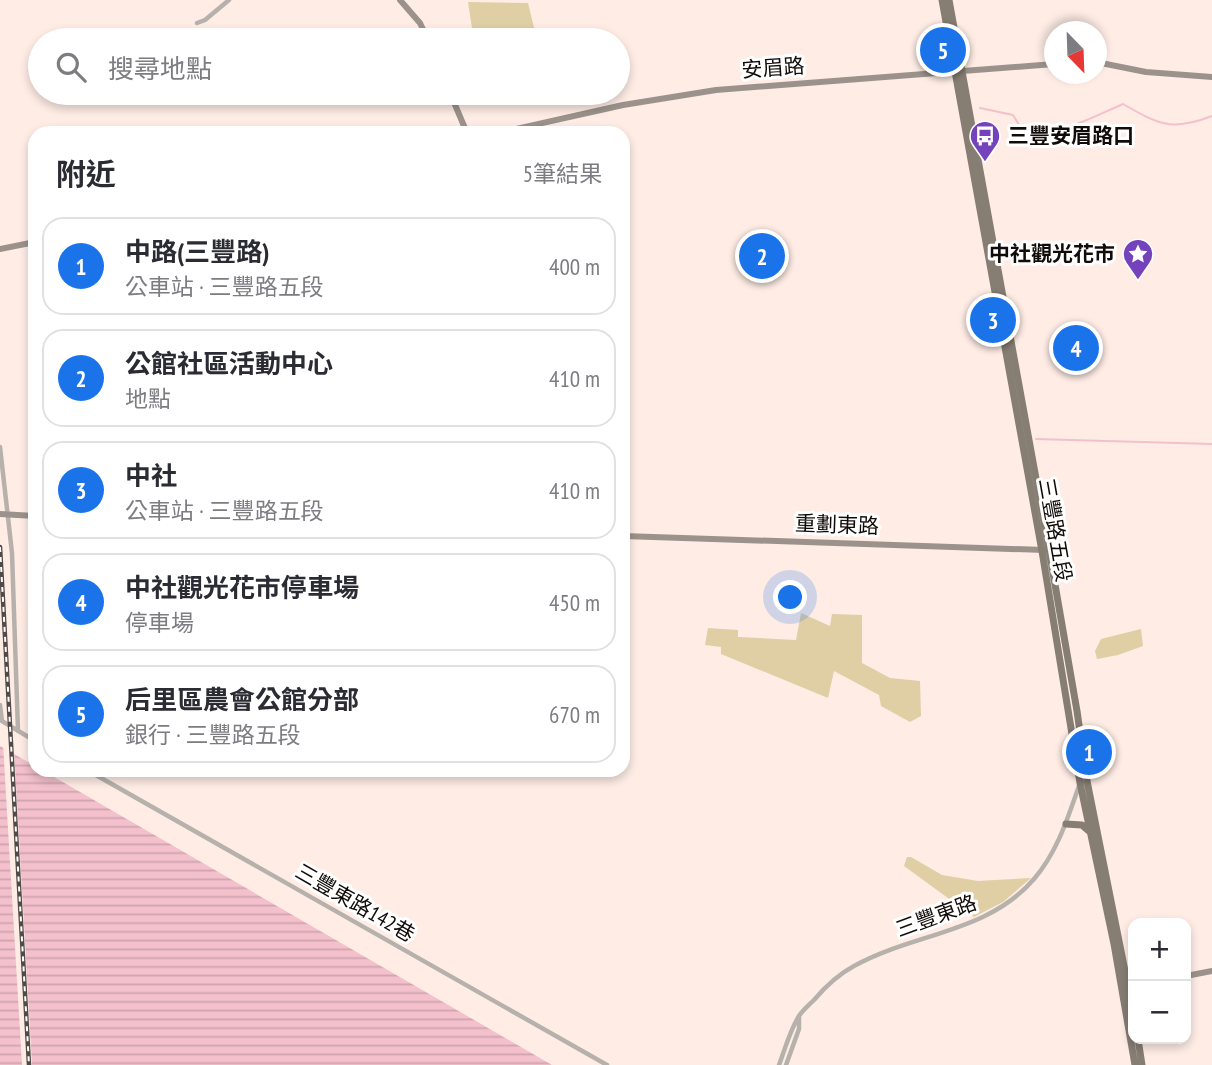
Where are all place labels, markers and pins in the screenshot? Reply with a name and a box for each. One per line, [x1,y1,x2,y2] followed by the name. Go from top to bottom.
[920,24,966,76] pin: 5
[968,119,1002,163] bus stop icon: 三豐安眉路口
[1008,122,1134,149] place label: 三豐安眉路口
[739,230,785,282] pin: 2
[1121,237,1155,281] place icon: 中社觀光花市
[989,240,1115,267] place label: 中社觀光花市
[970,294,1016,346] pin: 3
[1053,322,1099,374] pin: 4
[1066,726,1112,778] pin: 1

